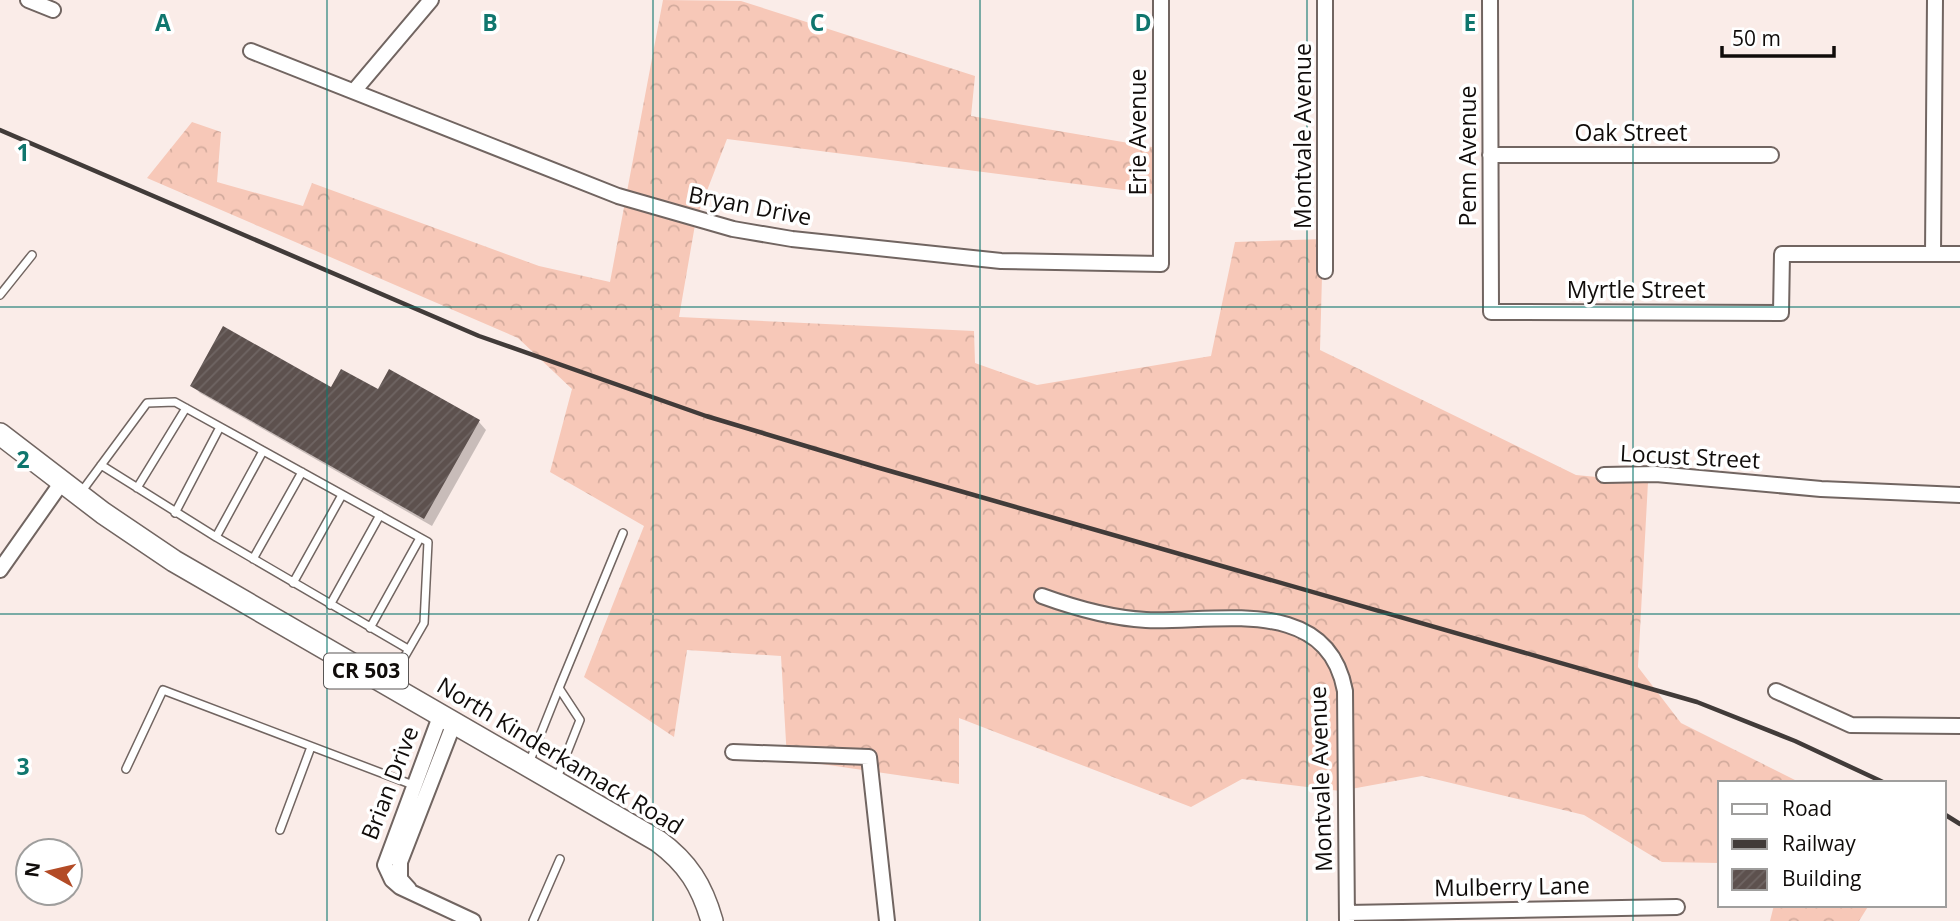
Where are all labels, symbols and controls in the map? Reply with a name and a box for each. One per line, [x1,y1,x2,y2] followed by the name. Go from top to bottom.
[155,6,171,38] text: A
[482,6,498,38] text: B
[810,6,824,38] text: C
[1134,6,1152,38] text: D
[1464,6,1476,38] text: E
[1722,14,1834,58] scale bar
[1732,24,1781,52] text: 50 m
[1286,43,1318,229] street label: Montvale Avenue
[1121,69,1153,195] street label: Erie Avenue
[1451,85,1483,227] street label: Penn Avenue
[1575,116,1687,148] street label: Oak Street
[16,136,30,168] text: 1
[686,177,815,233] street label: Bryan Drive
[1567,273,1705,305] street label: Myrtle Street
[1619,436,1761,476] street label: Locust Street
[16,443,30,475] text: 2
[324,654,408,688] road number: CR 503
[431,669,690,842] street label: North Kinderkamack Road
[1301,686,1339,872] street label: Montvale Avenue
[353,721,425,844] street label: Brian Drive
[16,750,30,782] text: 3
[1718,781,1946,907] legend
[1782,794,1832,822] text: Road
[1782,829,1856,857] text: Railway
[14,837,84,907] north arrow
[18,860,46,879] text: N
[1782,864,1861,892] text: Building
[1434,869,1590,903] street label: Mulberry Lane

